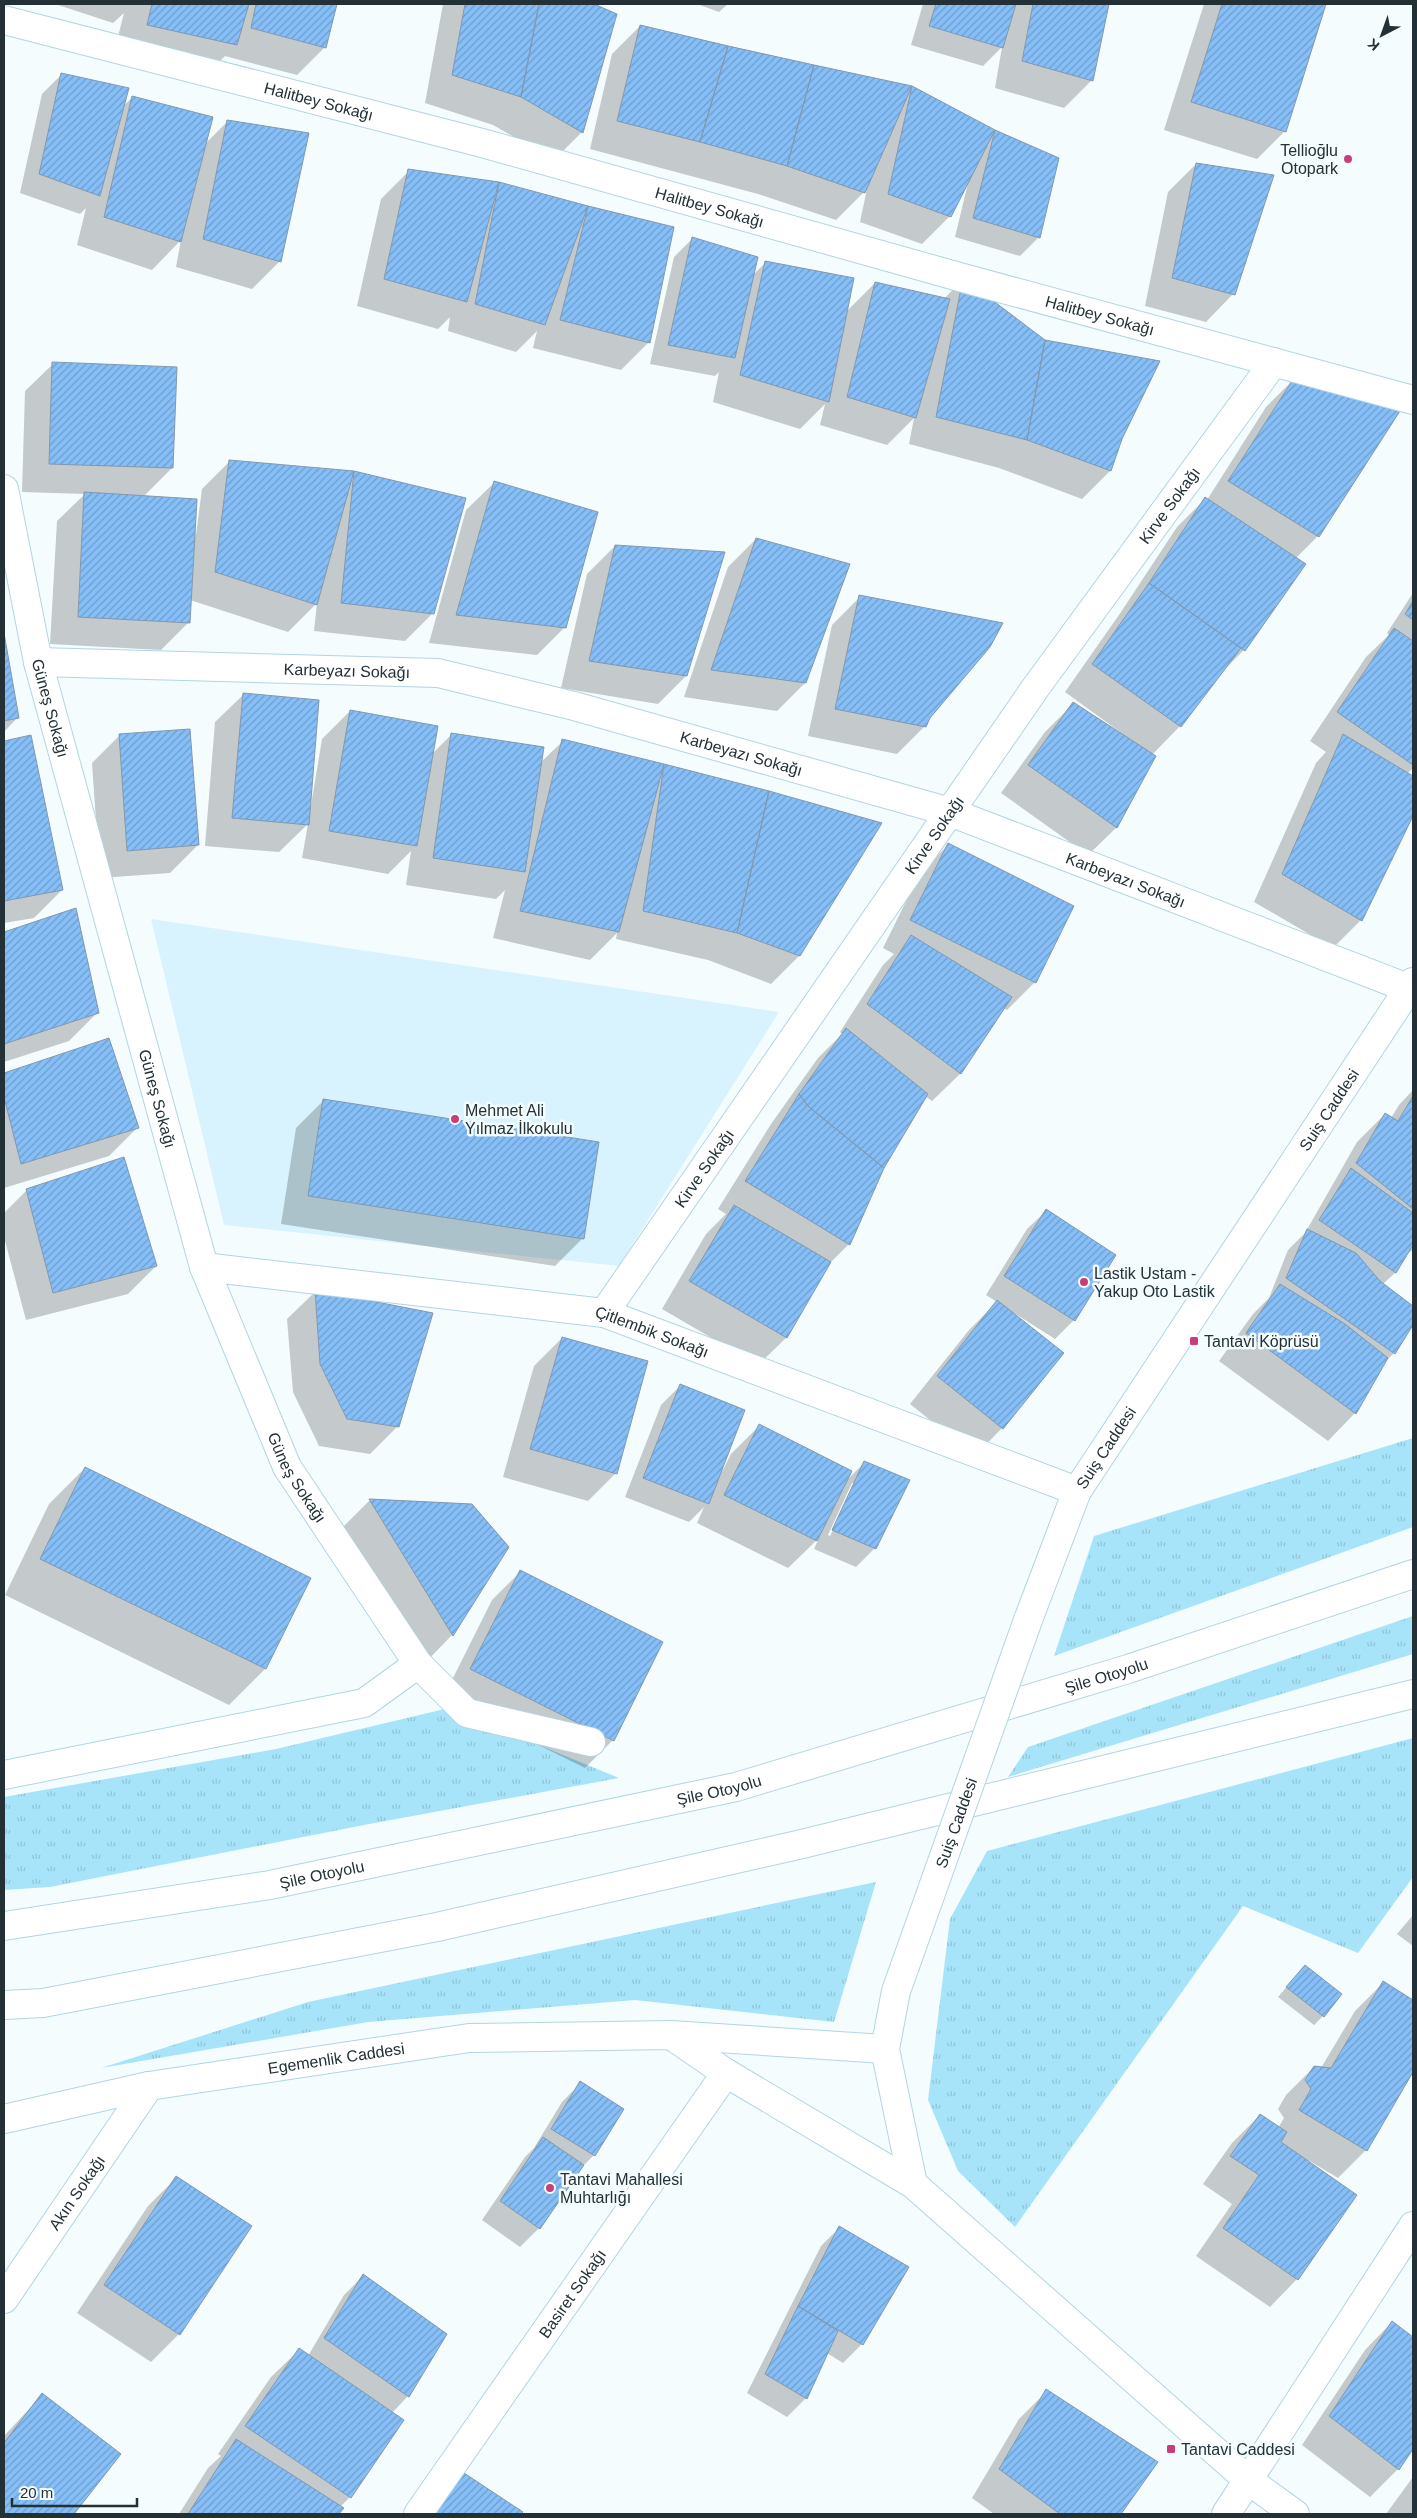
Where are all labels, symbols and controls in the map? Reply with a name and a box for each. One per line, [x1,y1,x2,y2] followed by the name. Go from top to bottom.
[1357,10,1407,60] north arrow
[1364,35,1383,54] text: K
[262,79,375,123] street label: Halitbey Sokağı
[1280,142,1339,177] place label: Tellioğlu Otopark
[1342,153,1354,165] marker: Tellioğlu Otopark
[653,184,766,230] street label: Halitbey Sokağı
[1044,292,1156,338] street label: Halitbey Sokağı
[1136,464,1203,547] street label: Kirve Sokağı
[29,657,72,759] street label: Güneş Sokağı
[283,660,410,681] street label: Karbeyazı Sokağı
[678,728,805,779] street label: Karbeyazı Sokağı
[901,793,967,877] street label: Kirve Sokağı
[1064,849,1188,910] street label: Karbeyazı Sokağı
[136,1047,179,1150] street label: Güneş Sokağı
[1296,1066,1362,1154] street label: Suiş Caddesi
[465,1102,573,1137] place label: Mehmet Ali Yılmaz İlkokulu
[449,1113,461,1125] marker: Mehmet Ali Yılmaz İlkokulu
[671,1126,737,1210] street label: Kirve Sokağı
[1094,1265,1216,1300] place label: Lastik Ustam - Yakup Oto Lastik
[1078,1276,1090,1288] marker: Lastik Ustam - Yakup Oto Lastik
[594,1304,711,1360] street label: Çitlembik Sokağı
[1204,1333,1319,1350] place label: Tantavi Köprüsü
[1188,1335,1200,1347] marker: Tantavi Köprüsü
[1073,1404,1139,1492] street label: Suiş Caddesi
[265,1430,330,1525] street label: Güneş Sokağı
[1062,1654,1150,1696] street label: Şile Otoyolu
[675,1771,763,1808] street label: Şile Otoyolu
[932,1775,980,1870] street label: Suiş Caddesi
[278,1857,366,1891] street label: Şile Otoyolu
[267,2039,406,2077] street label: Egemenlik Caddesi
[45,2152,108,2233] street label: Akın Sokağı
[560,2171,683,2206] place label: Tantavi Mahallesi Muhtarlığı
[544,2182,556,2194] marker: Tantavi Mahallesi Muhtarlığı
[535,2246,609,2341] street label: Basiret Sokağı
[1181,2441,1295,2458] place label: Tantavi Caddesi
[1165,2443,1177,2455] marker: Tantavi Caddesi
[12,2476,138,2508] scale bar
[20,2484,53,2501] text: 20 m

